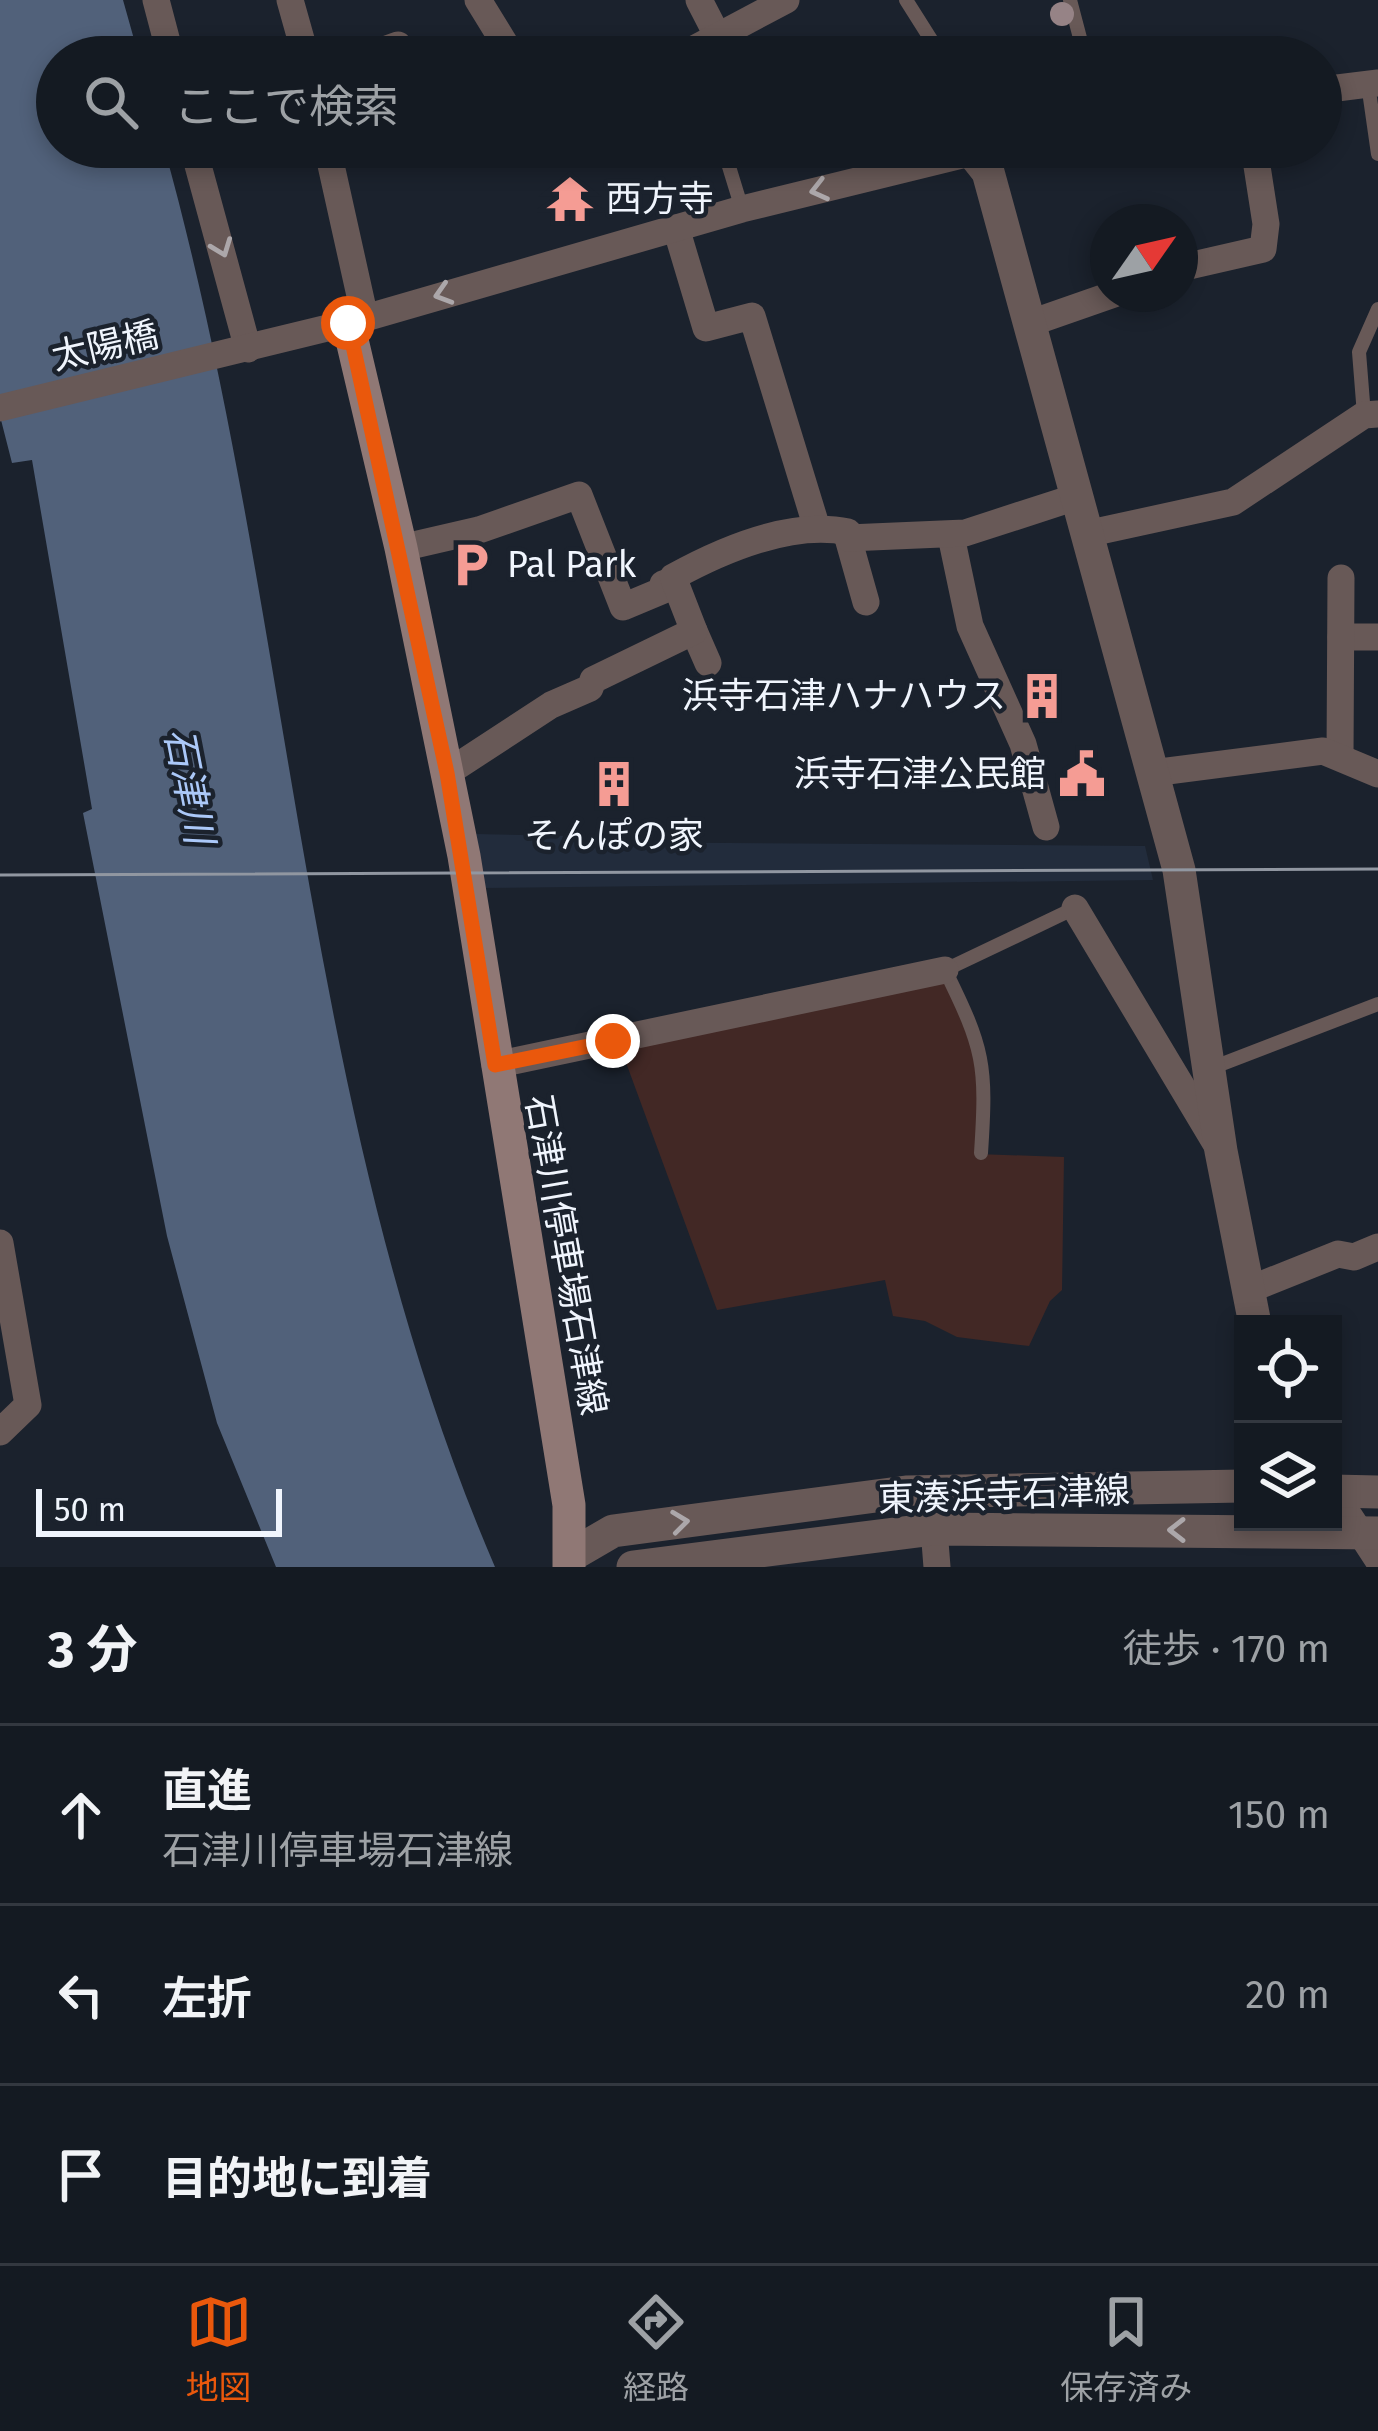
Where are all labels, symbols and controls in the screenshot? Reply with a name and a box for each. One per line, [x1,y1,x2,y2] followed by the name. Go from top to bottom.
[36,36,1342,168] search box
[78,69,144,135] icon: search
[174,80,399,134] text: ここで検索
[545,174,595,224] temple icon: 西方寺
[809,176,830,201] one-way arrow
[606,177,714,221] place label: 西方寺
[1090,204,1198,312] north arrow
[207,236,231,257] one-way arrow
[433,280,454,305] one-way arrow
[321,296,375,350] route start
[47,312,163,380] street label: 太陽橋
[446,540,496,590] parking icon: Pal Park
[507,543,637,587] place label: Pal Park
[1017,671,1067,721] building icon: 浜寺石津ハナハウス
[682,674,1006,718] place label: 浜寺石津ハナハウス
[155,724,224,852] water label: 石津川
[1057,749,1107,799] public building icon: 浜寺石津公民館
[794,752,1046,796] place label: 浜寺石津公民館
[589,759,639,809] building icon: そんぽの家
[524,814,704,858] place label: そんぽの家
[586,1014,640,1068] route end
[516,1092,616,1418] street label: 石津川停車場石津線
[1234,1315,1342,1531] map controls
[1234,1315,1342,1423] button: locate
[1234,1423,1342,1531] button: layers
[877,1469,1131,1521] street label: 東湊浜寺石津線
[36,1483,282,1536] scale bar
[54,1490,126,1530] text: 50 m
[670,1510,690,1536] one-way arrow
[1167,1517,1185,1543] one-way arrow
[48,1619,138,1681] text: 3 分
[1123,1626,1330,1672] text: 徒歩 · 170 m
[162,1764,252,1818] text: 直進
[48,1782,114,1848] icon: ahead
[1228,1792,1330,1838] text: 150 m
[162,1828,513,1874] text: 石津川停車場石津線
[48,1962,114,2028] icon: left
[162,1972,252,2026] text: 左折
[1245,1972,1330,2018] text: 20 m
[48,2142,114,2208] icon: arrive
[162,2152,432,2206] text: 目的地に到着
[186,2289,252,2409] tab: 地図
[623,2289,689,2409] tab: 経路
[1060,2289,1192,2409] tab: 保存済み

